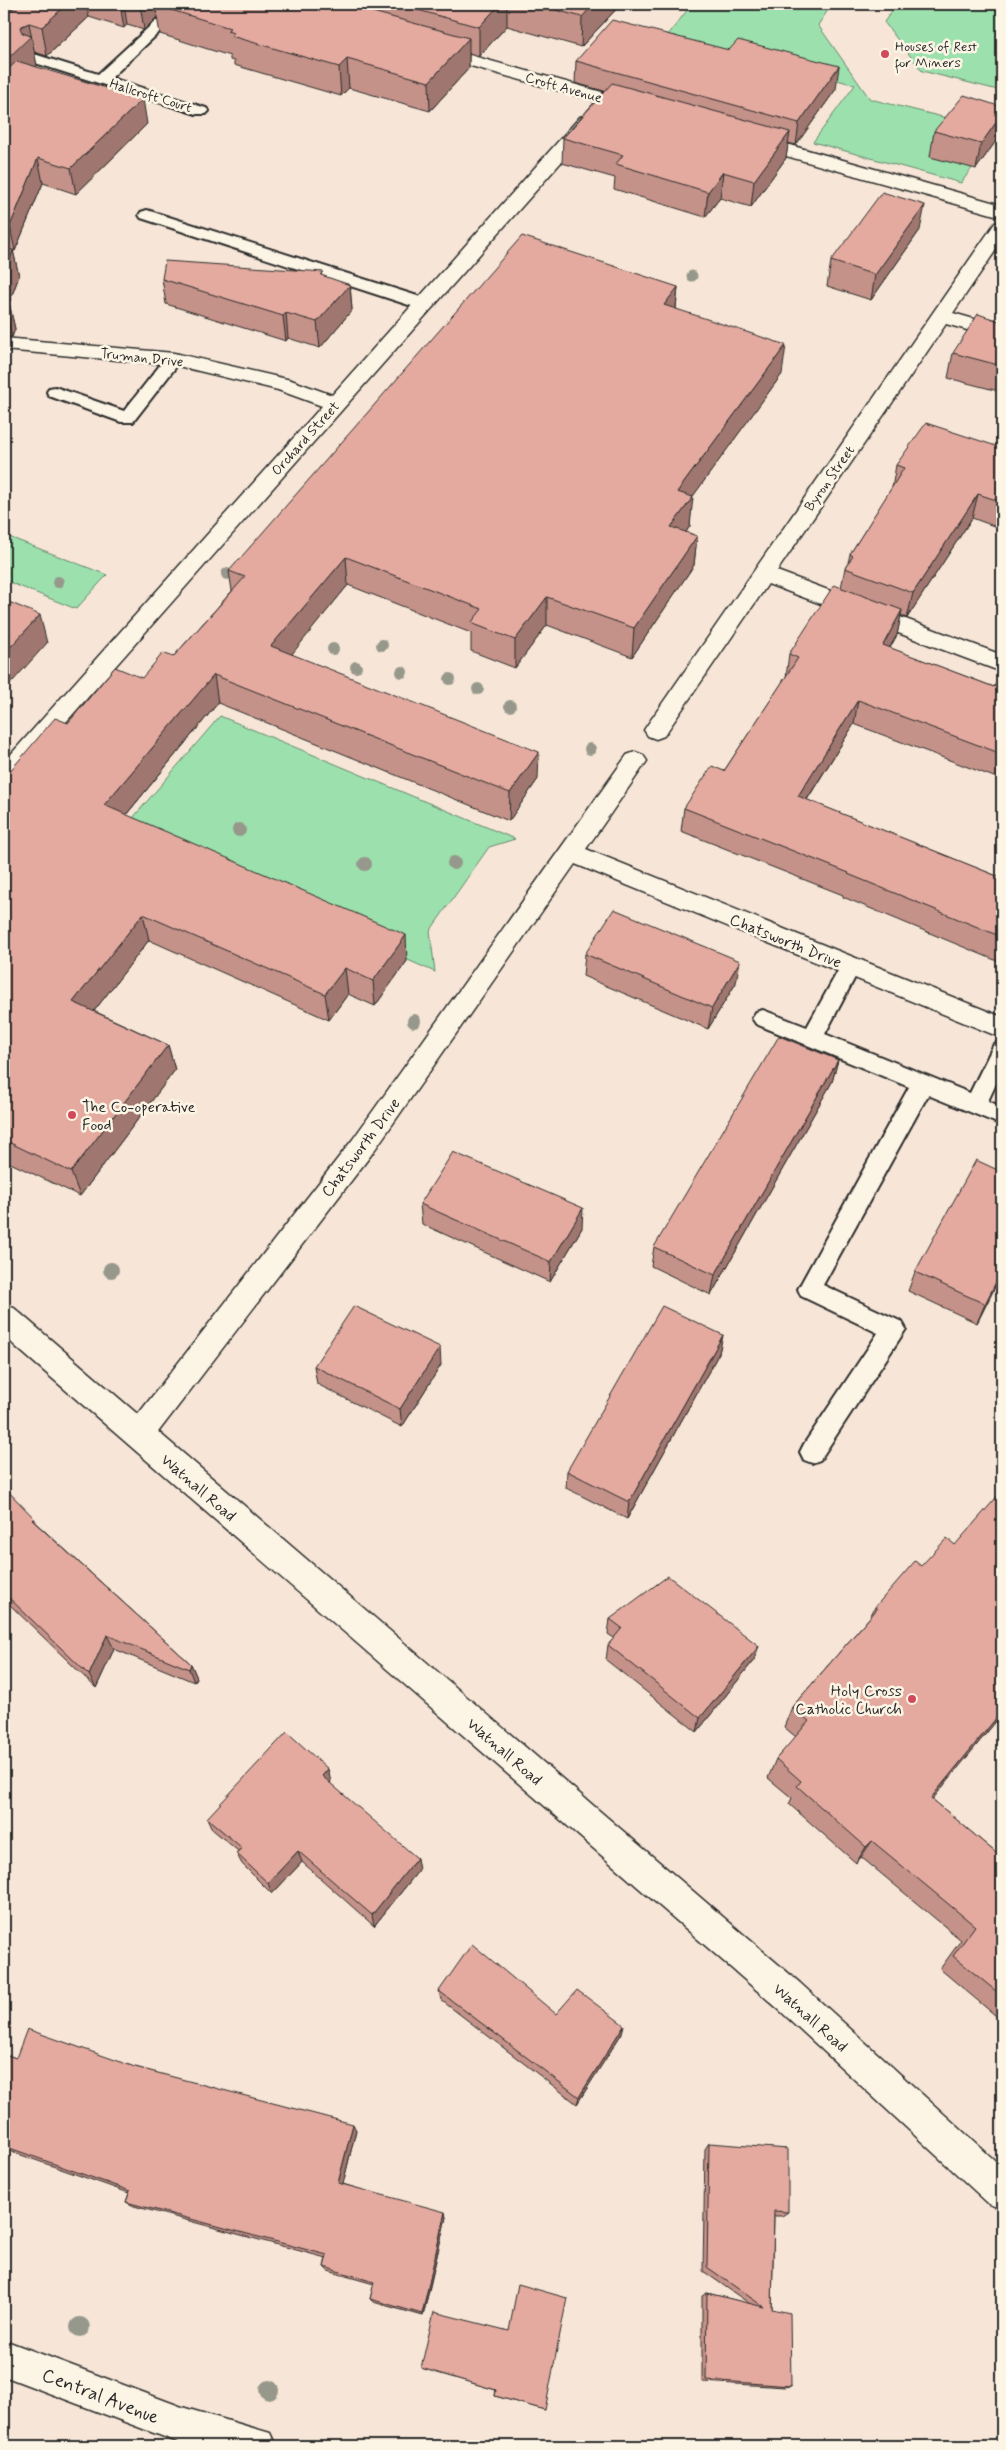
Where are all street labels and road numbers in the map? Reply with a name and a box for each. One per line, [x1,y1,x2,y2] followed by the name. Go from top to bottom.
[523,68,604,108] street label: Croft Avenue
[107,75,194,117] street label: Hallcroft Court
[100,345,184,371] street label: Truman Drive
[268,398,344,479] street label: Orchard Street
[801,442,859,515] street label: Byron Street
[726,909,845,973] street label: Chatsworth Drive
[317,1094,405,1202] street label: Chatsworth Drive
[156,1450,240,1527] street label: Watnall Road
[462,1714,546,1791] street label: Watnall Road
[768,1979,852,2057] street label: Watnall Road
[38,2363,163,2430] street label: Central Avenue

